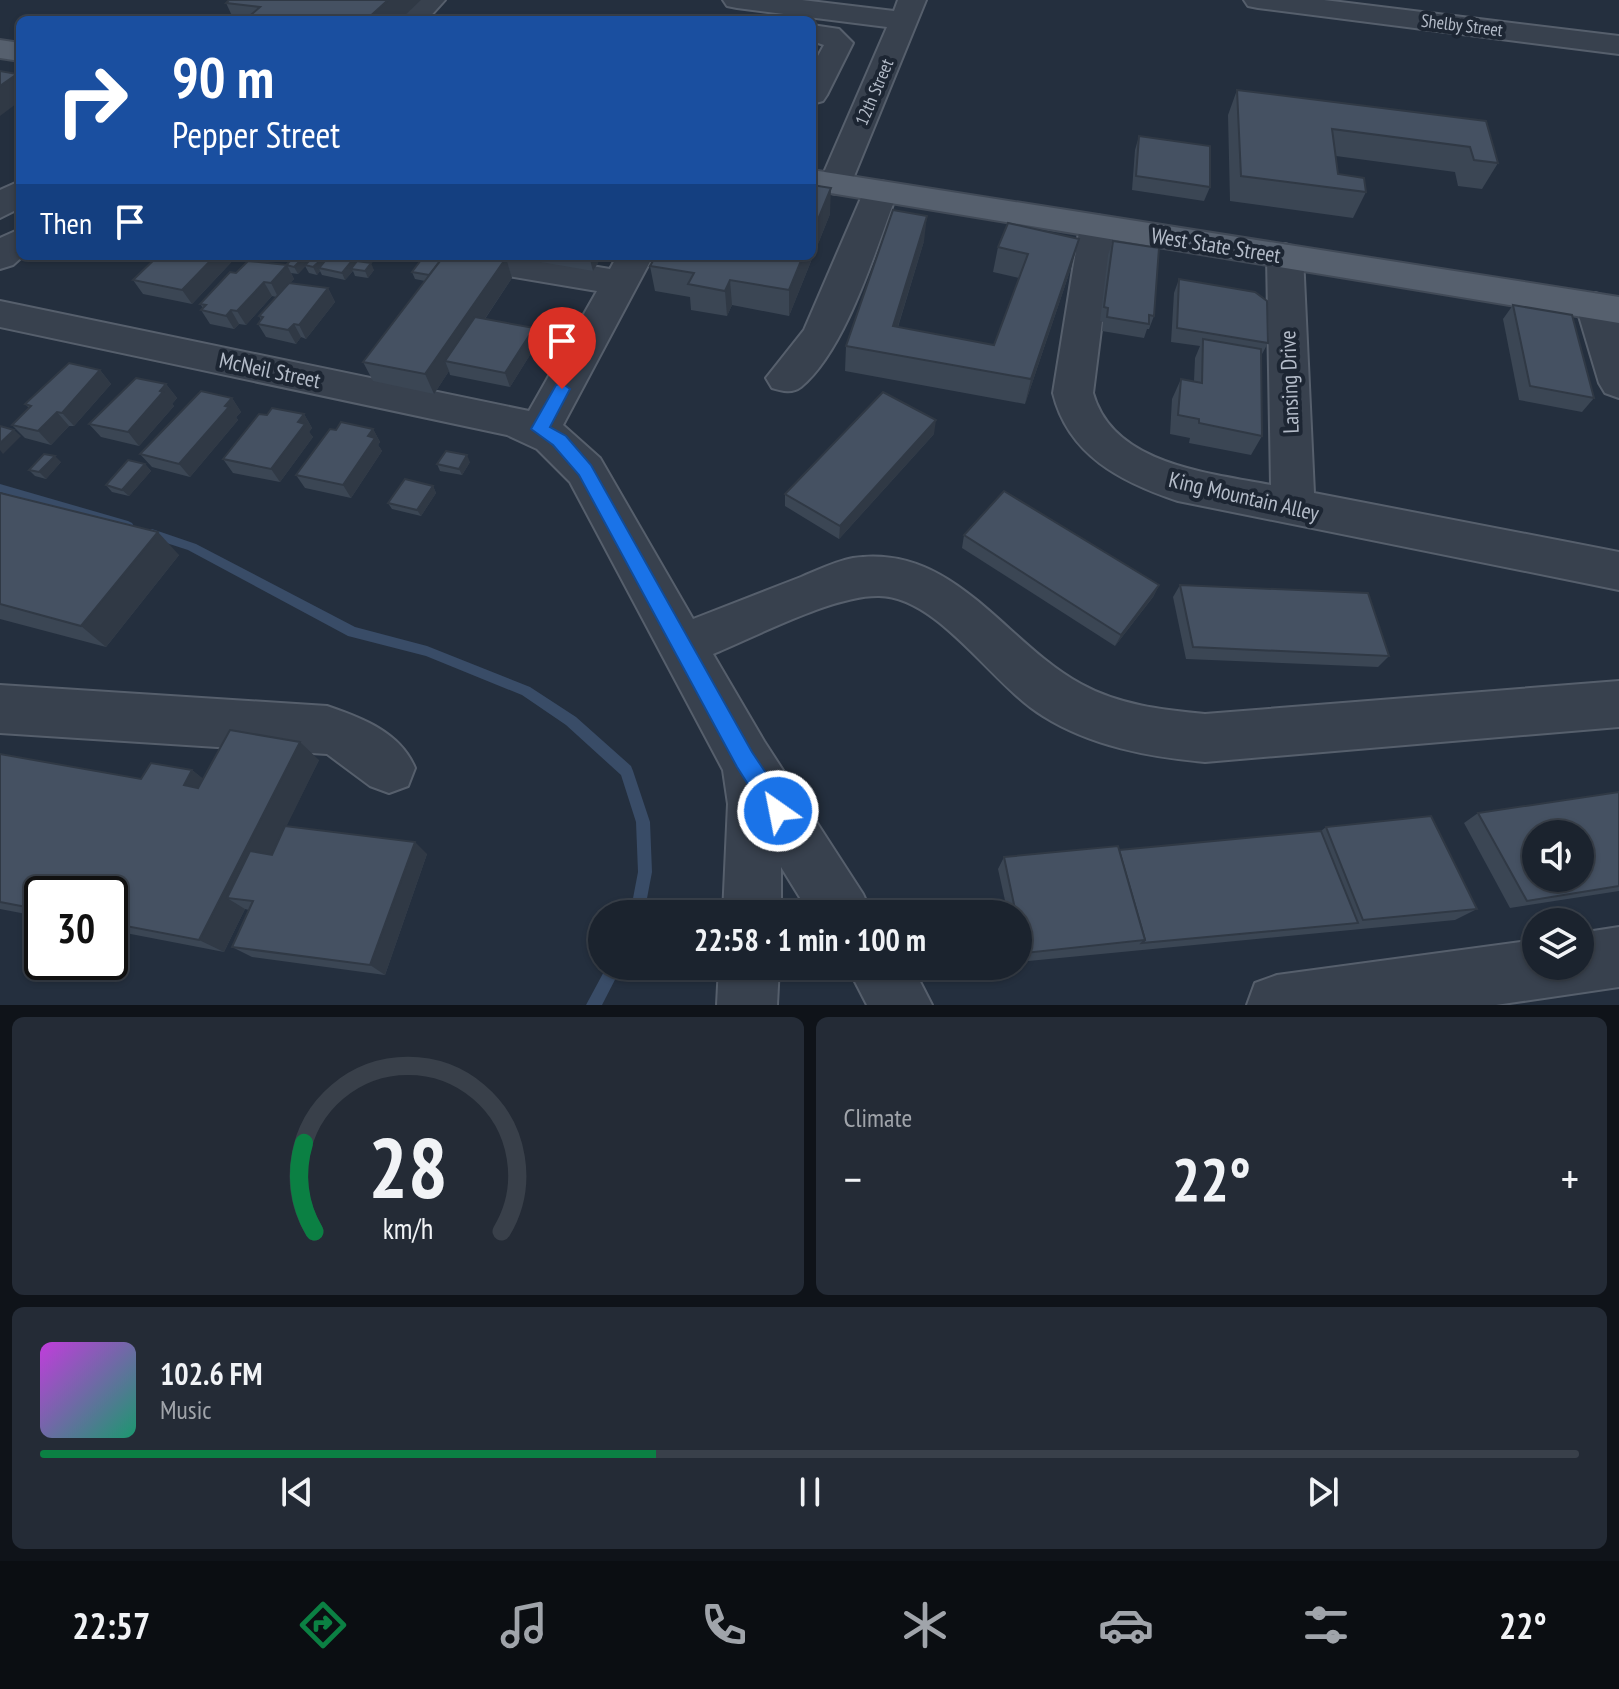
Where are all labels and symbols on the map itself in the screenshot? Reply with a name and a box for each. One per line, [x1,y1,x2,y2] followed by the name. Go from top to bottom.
[1420,9,1504,41] street label: Shelby Street
[850,55,898,129] street label: 12th Street
[1149,221,1283,269] street label: West State Street
[528,307,596,389] pin
[1273,330,1305,434] street label: Lansing Drive
[217,346,323,394] street label: McNeil Street
[1166,465,1322,527] street label: King Mountain Alley
[736,769,820,853] position arrow
[24,876,128,980] speed limit sign: 30

